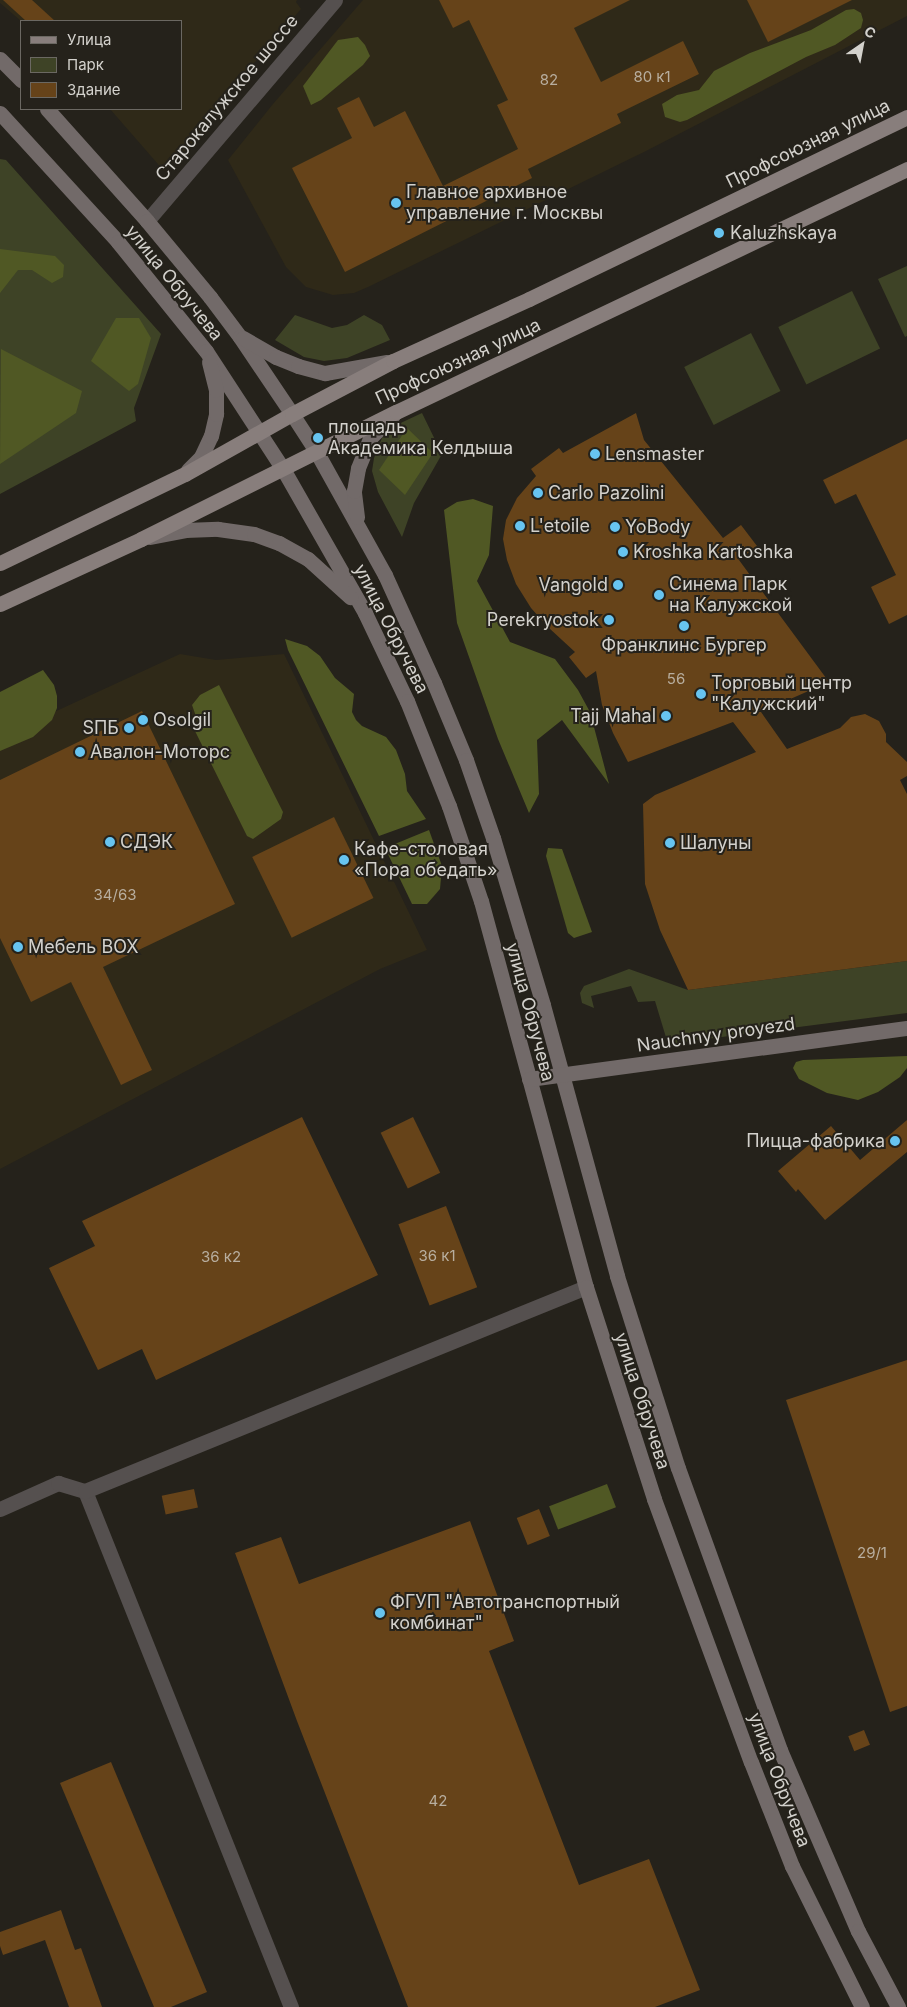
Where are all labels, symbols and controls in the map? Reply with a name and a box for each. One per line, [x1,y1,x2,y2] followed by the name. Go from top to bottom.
[151,10,303,186] street label: Старокалужское шоссе
[20,20,182,110] legend
[837,20,887,70] north arrow
[861,22,879,42] text: С
[67,30,111,49] text: Улица
[67,55,104,74] text: Парк
[633,68,671,86] house number: 80 к1
[540,71,558,89] house number: 82
[67,80,121,99] text: Здание
[723,95,893,193] street label: Профсоюзная улица
[406,182,603,224] place label: Главное архивное управление г. Москвы
[390,197,402,209] marker: Главное архивное управление г. Москвы
[121,221,227,345] street label: улица Обручева
[730,222,837,244] place label: Kaluzhskaya
[712,226,726,240] marker: Kaluzhskaya
[372,314,544,410] street label: Профсоюзная улица
[328,417,513,459] place label: площадь Академика Келдыша
[312,432,324,444] marker: площадь Академика Келдыша
[605,443,704,465] place label: Lensmaster
[589,448,601,460] marker: Lensmaster
[548,482,664,504] place label: Carlo Pazolini
[532,487,544,499] marker: Carlo Pazolini
[530,515,590,537] place label: L'etoile
[625,516,690,538] place label: YoBody
[514,520,526,532] marker: L'etoile
[609,521,621,533] marker: YoBody
[633,541,793,563] place label: Kroshka Kartoshka
[617,546,629,558] marker: Kroshka Kartoshka
[349,561,433,697] street label: улица Обручева
[539,574,608,596] place label: Vangold
[669,574,792,616] place label: Синема Парк на Калужской
[612,579,624,591] marker: Vangold
[653,589,665,601] marker: Синема Парк на Калужской
[487,609,599,631] place label: Perekryostok
[603,614,615,626] marker: Perekryostok
[678,620,690,632] marker: Франклинс Бургер
[601,634,767,656] place label: Франклинс Бургер
[667,670,685,688] house number: 56
[711,673,852,716] place label: Торговый центр "Калужский"
[695,688,707,700] marker: Торговый центр "Калужский"
[570,705,656,727] place label: Tajj Mahal
[153,709,211,731] place label: Osolgil
[660,710,672,722] marker: Tajj Mahal
[137,714,149,726] marker: Osolgil
[82,717,119,739] place label: SПБ
[123,722,135,734] marker: SПБ
[90,741,230,763] place label: Авалон-Моторс
[74,746,86,758] marker: Авалон-Моторс
[120,831,173,853] place label: СДЭК
[680,832,751,854] place label: Шалуны
[104,836,116,848] marker: СДЭК
[664,837,676,849] marker: Шалуны
[354,839,498,882] place label: Кафе-столовая «Пора обедать»
[338,854,350,866] marker: Кафе-столовая «Пора обедать»
[94,886,136,904] house number: 34/63
[28,936,139,958] place label: Мебель BOX
[501,940,559,1084] street label: улица Обручева
[12,941,24,953] marker: Мебель BOX
[636,1013,796,1057] street label: Nauchnyy proyezd
[746,1130,885,1152] place label: Пицца-фабрика
[889,1135,901,1147] marker: Пицца-фабрика
[418,1247,456,1265] house number: 36 к1
[201,1248,241,1266] house number: 36 к2
[610,1330,674,1472] street label: улица Обручева
[857,1544,887,1562] house number: 29/1
[390,1592,620,1635] place label: ФГУП "Автотранспортный комбинат"
[374,1607,386,1619] marker: ФГУП "Автотранспортный комбинат"
[743,1710,815,1850] street label: улица Обручева
[429,1792,447,1810] house number: 42

